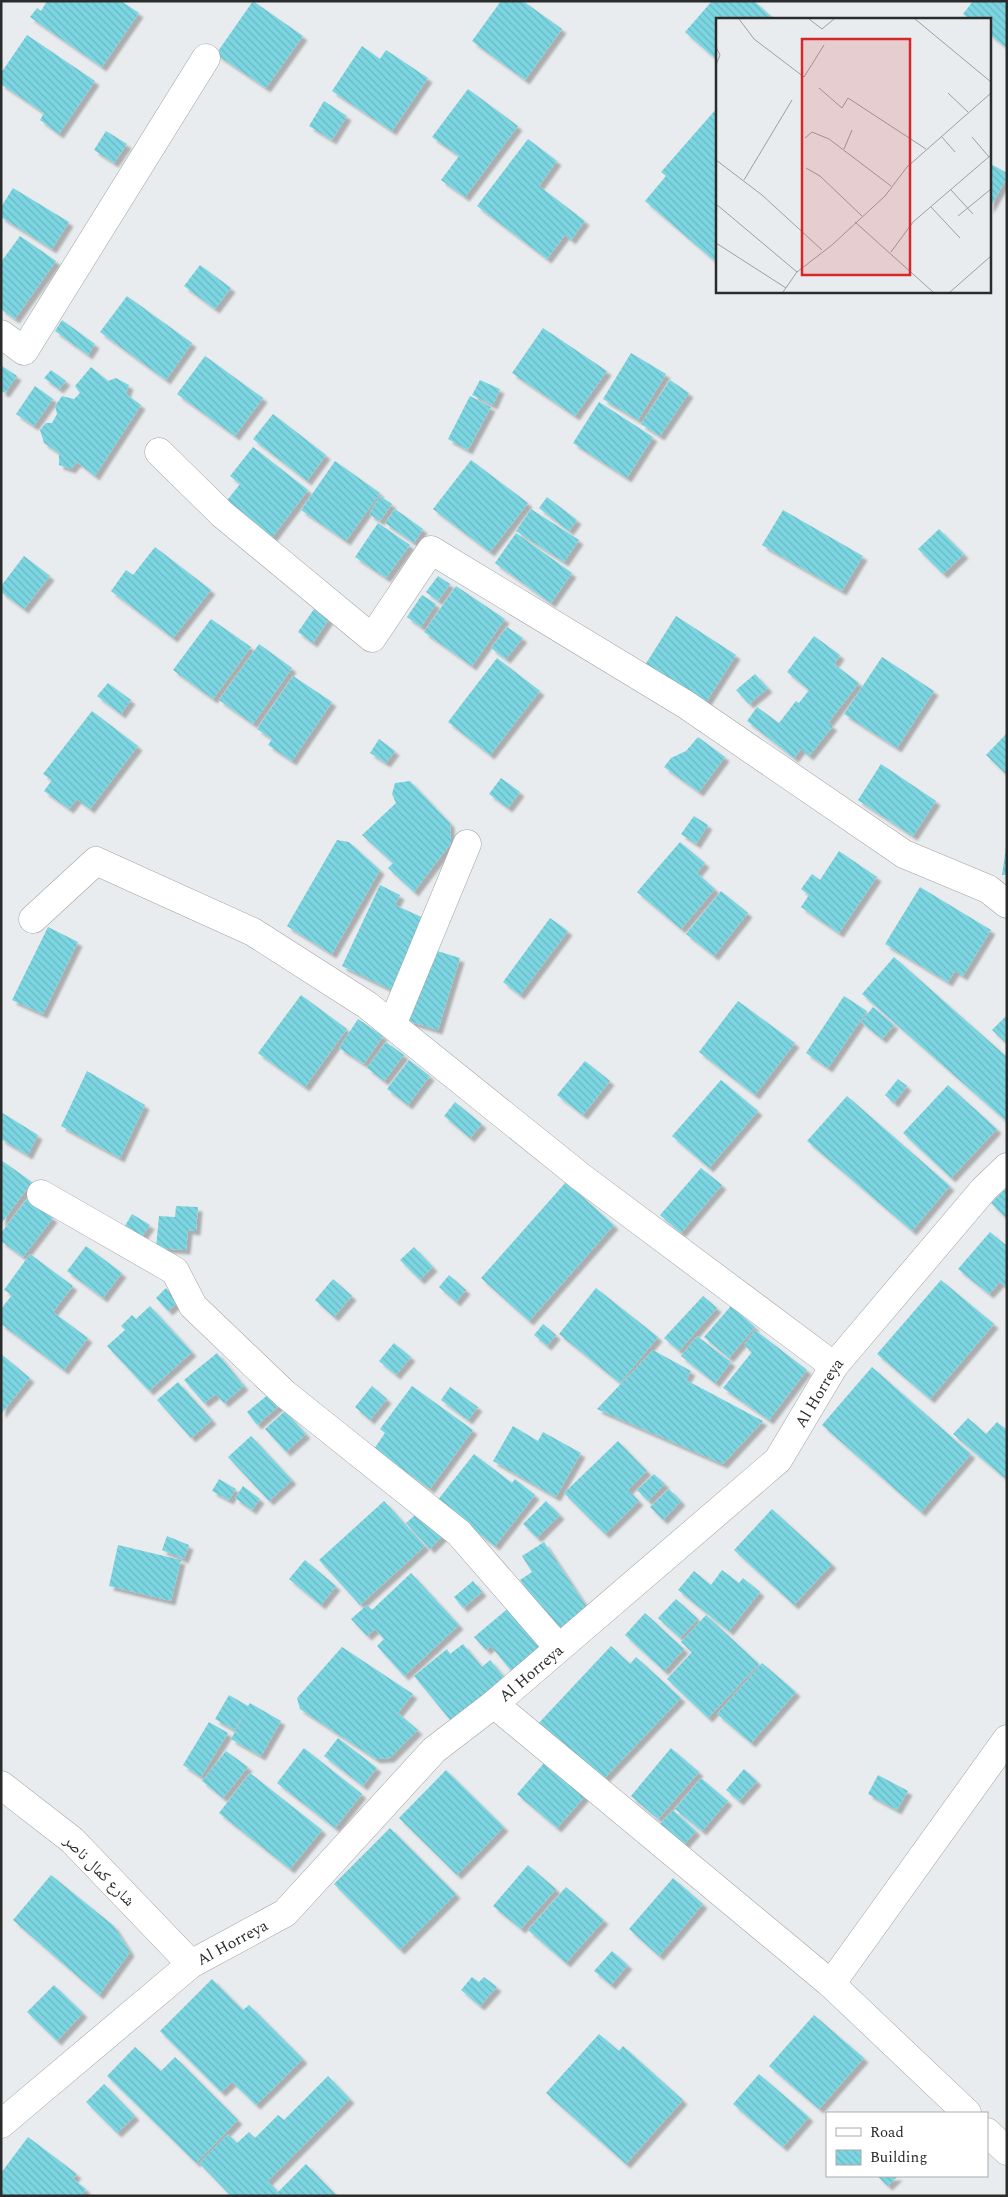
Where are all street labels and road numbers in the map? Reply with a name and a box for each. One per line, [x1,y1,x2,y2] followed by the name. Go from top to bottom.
[789,1352,850,1433] street label: Al Horreya
[494,1639,569,1708] street label: Al Horreya
[57,1829,141,1912] street label: شارع كمال ناصر
[192,1913,273,1972] street label: Al Horreya

